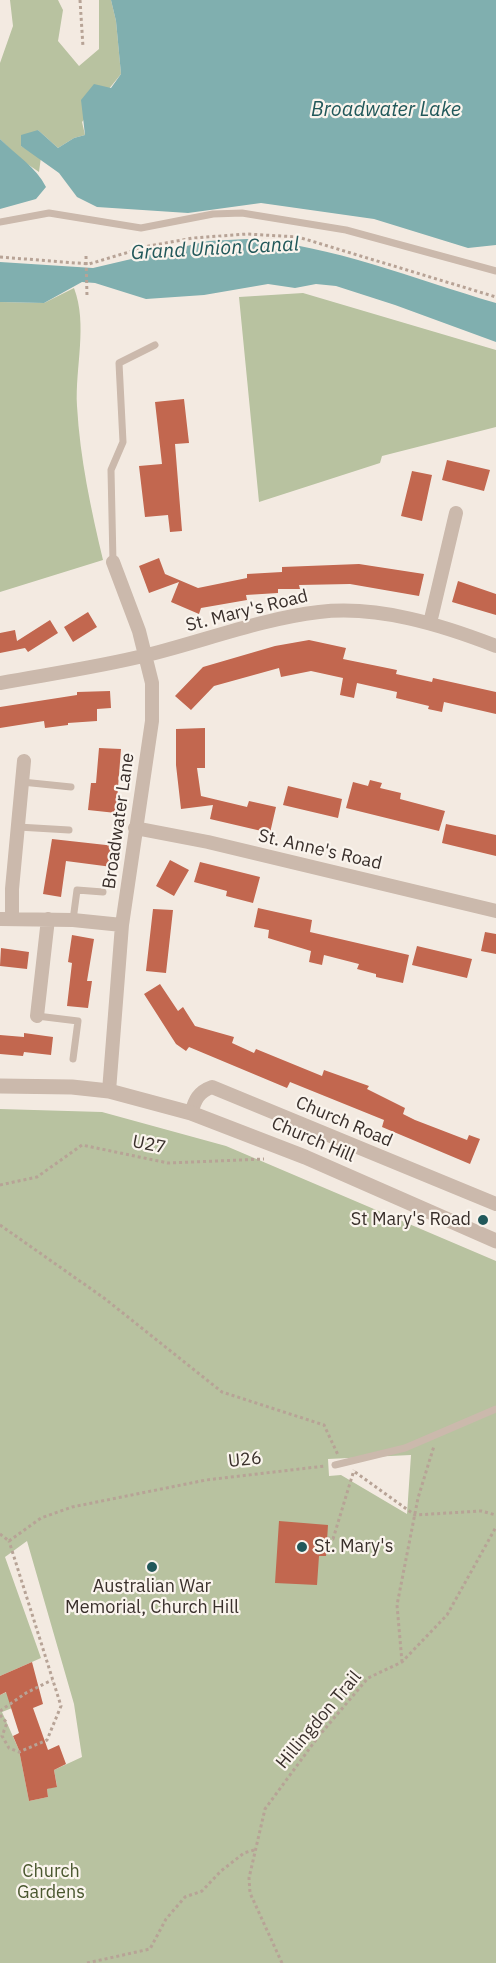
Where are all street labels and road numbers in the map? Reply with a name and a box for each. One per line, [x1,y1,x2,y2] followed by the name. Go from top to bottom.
[184,585,310,637] street label: St. Mary's Road
[99,751,139,891] street label: Broadwater Lane
[256,825,384,875] street label: St. Anne's Road
[292,1092,396,1152] street label: Church Road
[268,1113,358,1167] street label: Church Hill
[130,1131,168,1159] street label: U27
[227,1447,263,1473] street label: U26
[272,1667,366,1773] street label: Hillingdon Trail

